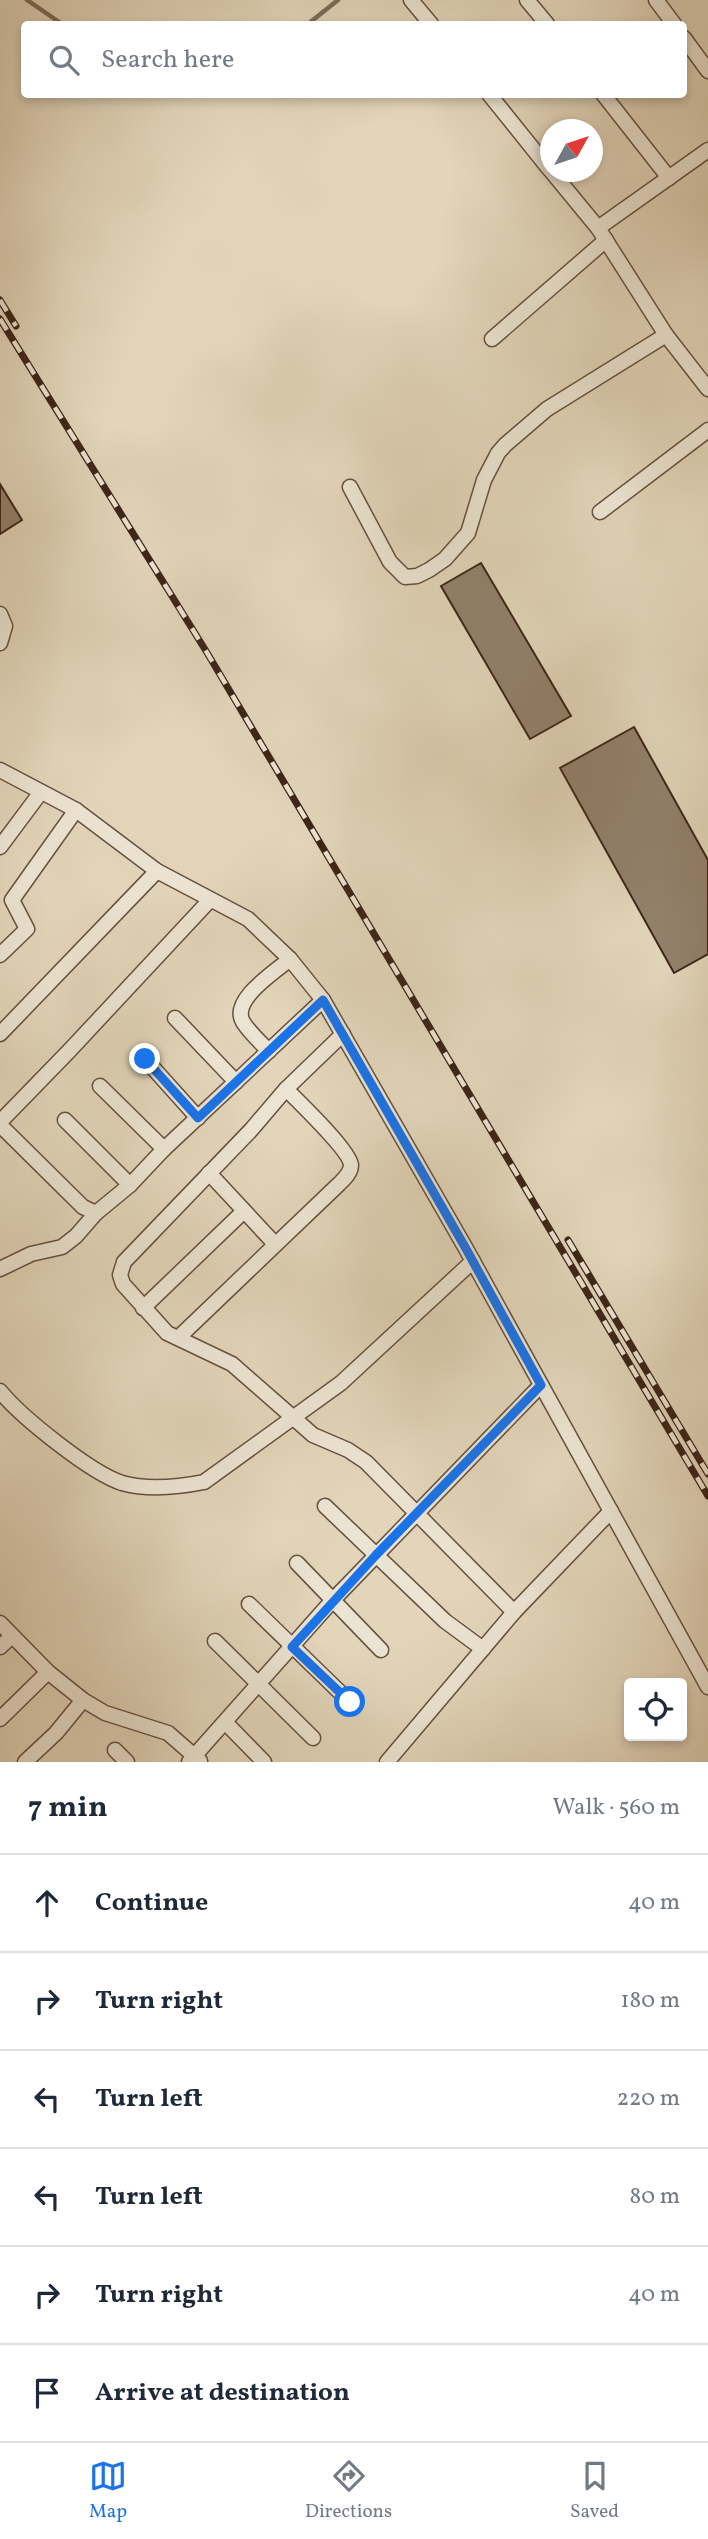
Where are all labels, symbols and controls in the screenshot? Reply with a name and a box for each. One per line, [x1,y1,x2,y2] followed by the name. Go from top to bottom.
[21,21,687,98] search box
[45,41,83,79] icon: search
[101,42,234,78] text: Search here
[540,119,603,182] north arrow
[129,1043,160,1074] route end
[624,1678,687,1741] map controls
[624,1678,687,1741] button: locate
[334,1686,365,1717] route start
[28,1787,108,1829] text: 7 min
[552,1792,680,1824] text: Walk · 560 m
[28,1884,66,1922] icon: ahead
[95,1885,208,1921] text: Continue
[628,1887,680,1919] text: 40 m
[28,1982,66,2020] icon: right
[95,1983,223,2019] text: Turn right
[621,1985,680,2017] text: 180 m
[28,2080,66,2118] icon: left
[95,2081,203,2117] text: Turn left
[617,2083,680,2115] text: 220 m
[28,2178,66,2216] icon: left
[95,2179,203,2215] text: Turn left
[630,2181,680,2213] text: 80 m
[28,2276,66,2314] icon: right
[95,2277,223,2313] text: Turn right
[628,2279,680,2311] text: 40 m
[28,2374,66,2412] icon: arrive
[95,2375,350,2411] text: Arrive at destination
[89,2457,127,2525] tab: Map
[305,2457,392,2525] tab: Directions
[570,2457,619,2525] tab: Saved

